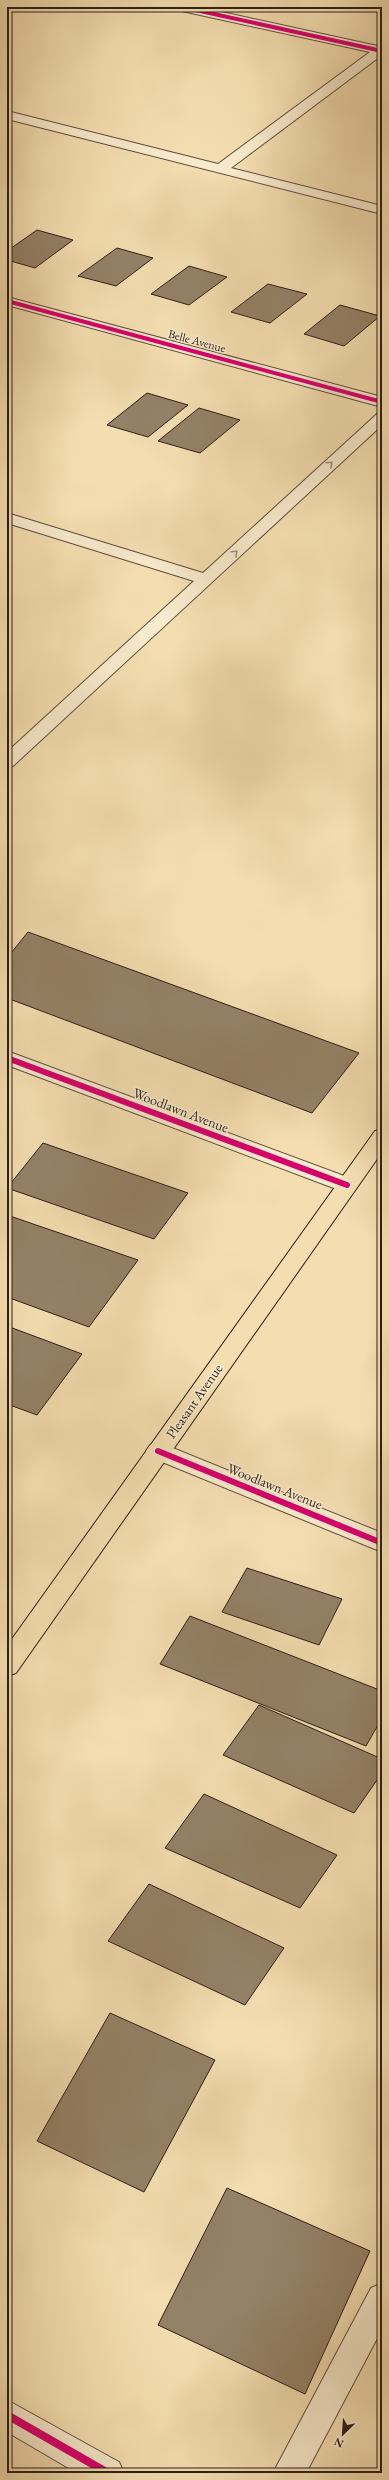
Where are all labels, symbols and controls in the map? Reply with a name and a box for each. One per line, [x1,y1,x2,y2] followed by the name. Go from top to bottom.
[166,326,228,356] street label: Belle Avenue
[325,462,333,469] one-way arrow
[230,550,238,557] one-way arrow
[131,1084,232,1137] street label: Woodlawn Avenue
[162,1360,227,1442] street label: Pleasant Avenue
[225,1459,326,1513] street label: Woodlawn Avenue
[323,2414,363,2454] north arrow
[332,2435,346,2451] text: N

